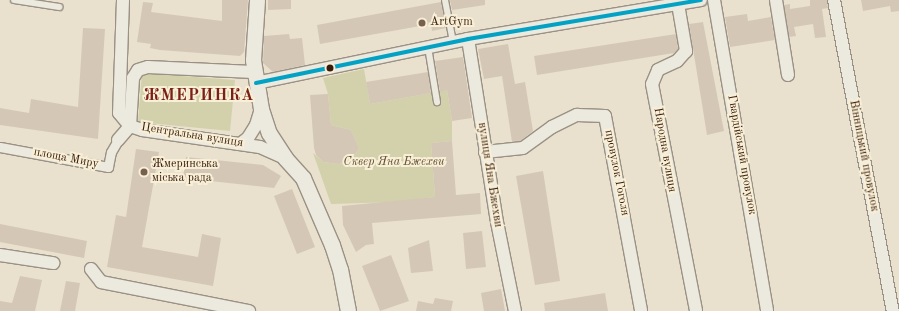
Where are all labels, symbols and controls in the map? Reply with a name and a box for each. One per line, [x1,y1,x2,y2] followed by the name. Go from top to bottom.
[430,16,473,30] place label: ArtGym
[417,18,427,28] marker: ArtGym
[325,63,335,73] unlabelled marker
[144,86,254,106] district label: ЖМЕРИНКА
[723,94,759,216] street label: Гвардійський провулок
[845,99,881,213] street label: Вінницький провулок
[649,107,679,193] street label: Народна вулиця
[140,121,244,151] street label: Центральна вулиця
[474,121,504,229] street label: вулиця Яна Бжехви
[601,129,631,217] street label: провулок Гоголя
[32,146,100,172] street label: площа Миру
[343,156,445,170] park label: Сквер Яна Бжехви
[152,158,218,186] place label: Жмеринська міська рада
[139,167,149,177] marker: Жмеринська міська рада

